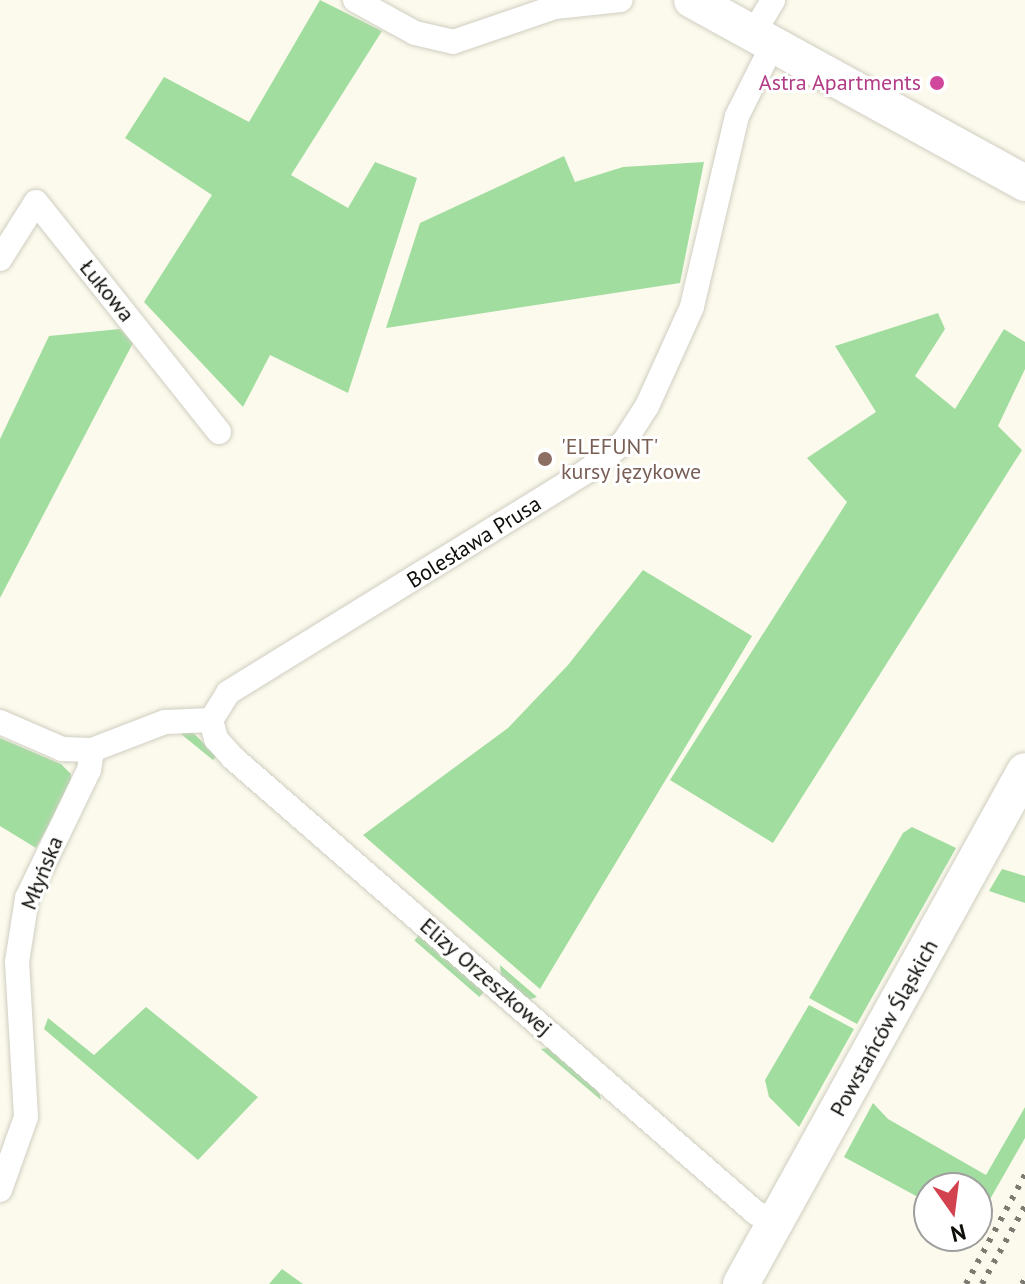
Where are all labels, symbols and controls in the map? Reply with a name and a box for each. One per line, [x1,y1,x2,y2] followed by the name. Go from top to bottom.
[758,70,921,96] place label: Astra Apartments
[928,74,946,92] marker: Astra Apartments
[74,255,140,327] street label: Łukowa
[561,433,702,484] place label: 'ELEFUNT' kursy językowe
[536,450,554,468] marker: 'ELEFUNT' kursy językowe
[402,490,546,594] street label: Bolesława Prusa
[15,832,69,914] street label: Młyńska
[414,912,558,1042] street label: Elizy Orzeszkowej
[824,935,944,1121] street label: Powstańców Śląskich
[913,1172,993,1252] north arrow
[948,1218,969,1249] text: N

